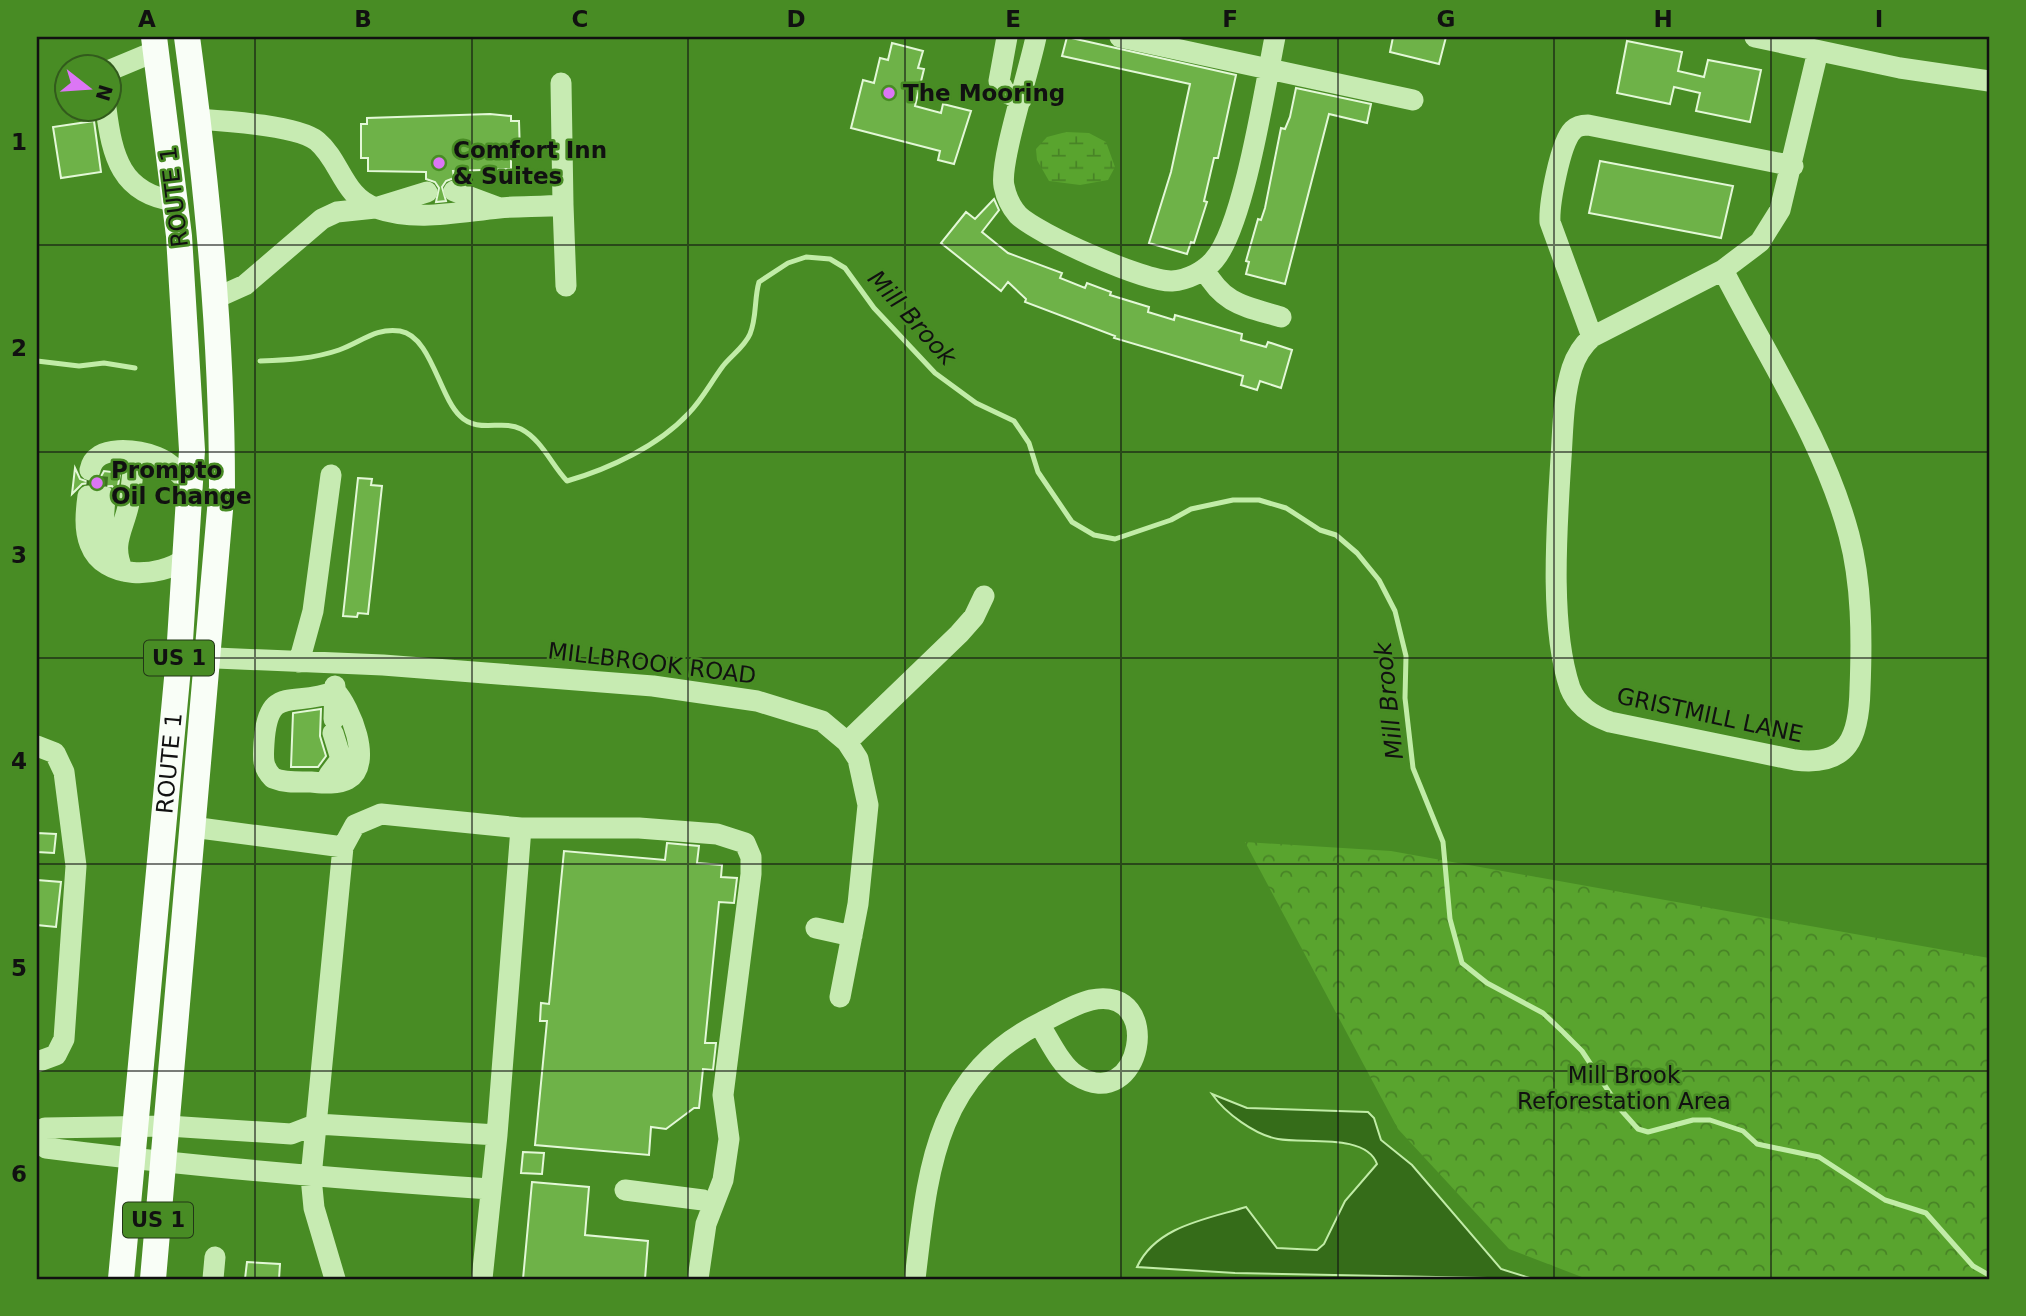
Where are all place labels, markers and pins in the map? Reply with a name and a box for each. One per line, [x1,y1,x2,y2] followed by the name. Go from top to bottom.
[903,80,1065,106] place label: The Mooring
[881,85,897,101] marker: The Mooring
[453,137,607,189] place label: Comfort Inn & Suites
[431,155,447,171] marker: Comfort Inn & Suites
[111,457,252,509] place label: Prompto Oil Change
[89,475,105,491] marker: Prompto Oil Change

